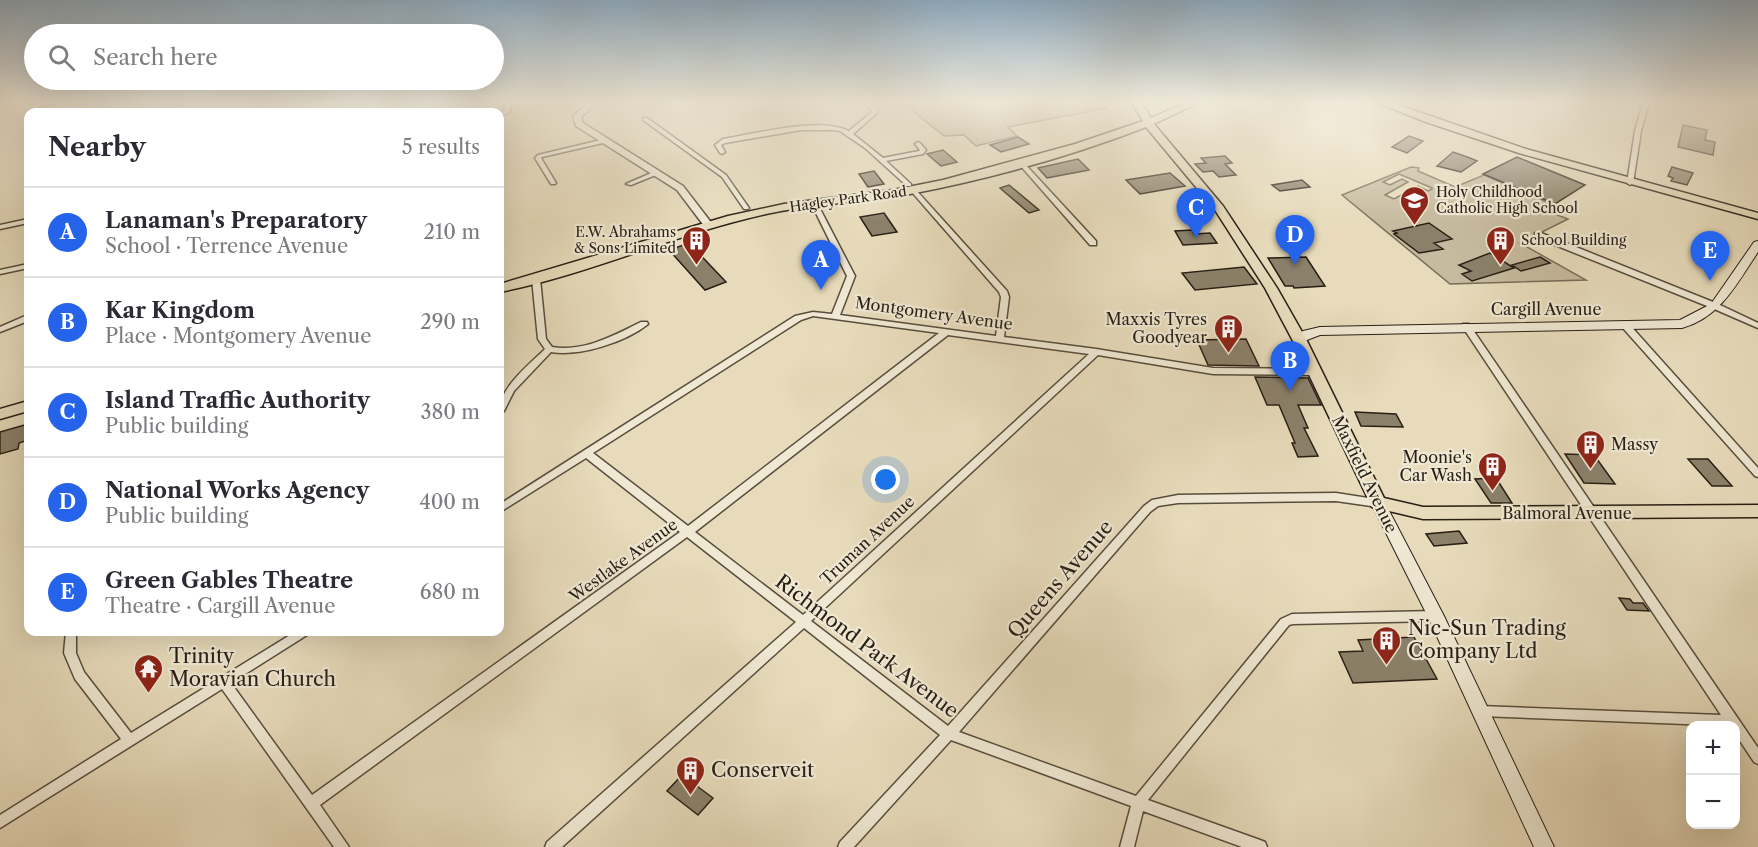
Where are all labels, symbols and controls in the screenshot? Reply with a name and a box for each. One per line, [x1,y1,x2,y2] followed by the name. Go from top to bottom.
[24,24,504,90] search box
[45,41,78,74] icon: search
[93,44,218,71] text: Search here
[48,131,146,163] text: Nearby
[402,135,480,159] text: 5 results
[788,182,908,216] street label: Hagley Park Road
[1436,183,1578,217] place label: Holy Childhood Catholic High School
[1399,184,1431,226] school or university icon: Holy Childhood Catholic High School
[1176,188,1216,238] pin: C
[105,207,367,234] text: Lanaman's Preparatory
[1276,216,1314,265] pin: D
[60,220,75,244] text: A
[423,220,480,244] text: 210 m
[573,223,676,257] place label: E.W. Abrahams & Sons Limited
[681,224,713,266] building icon: E.W. Abrahams & Sons Limited
[1484,224,1516,266] building icon: School Building
[1521,231,1627,249] place label: School Building
[1690,232,1730,281] pin: E
[105,234,348,258] text: School · Terrence Avenue
[802,240,840,290] pin: A
[854,292,1014,334] street label: Montgomery Avenue
[105,297,255,324] text: Kar Kingdom
[1491,299,1601,319] street label: Cargill Avenue
[1105,309,1207,347] place label: Maxxis Tyres Goodyear
[60,310,75,334] text: B
[420,310,480,334] text: 290 m
[1212,312,1244,354] building icon: Maxxis Tyres Goodyear
[105,324,371,348] text: Place · Montgomery Avenue
[1270,342,1310,391] pin: B
[105,387,370,414] text: Island Traffic Authority
[59,400,76,424] text: C
[421,400,480,424] text: 380 m
[1328,412,1402,536] street label: Maxfield Avenue
[105,414,248,438] text: Public building
[1574,428,1606,470] building icon: Massy
[1611,434,1659,454] place label: Massy
[1400,447,1472,485] place label: Moonie's Car Wash
[1477,450,1509,492] building icon: Moonie's Car Wash
[871,465,900,494] your location
[105,477,369,504] text: National Works Agency
[59,490,76,514] text: D
[419,490,480,514] text: 400 m
[816,491,918,589] street label: Truman Avenue
[1502,503,1632,523] street label: Balmoral Avenue
[105,504,248,528] text: Public building
[564,514,681,607] street label: Westlake Avenue
[1002,515,1118,643] street label: Queens Avenue
[105,567,353,594] text: Green Gables Theatre
[771,569,963,723] street label: Richmond Park Avenue
[60,580,75,604] text: E
[420,580,480,604] text: 680 m
[105,594,335,618] text: Theatre · Cargill Avenue
[1408,616,1566,663] place label: Nic-Sun Trading Company Ltd
[1371,624,1403,666] building icon: Nic-Sun Trading Company Ltd
[169,644,337,691] place label: Trinity Moravian Church
[132,652,164,694] temple icon: Trinity Moravian Church
[1686,721,1740,829] map controls
[1686,721,1740,775] button: +
[674,754,706,796] building icon: Conserveit
[711,758,814,782] place label: Conserveit
[1686,775,1740,829] button: −

